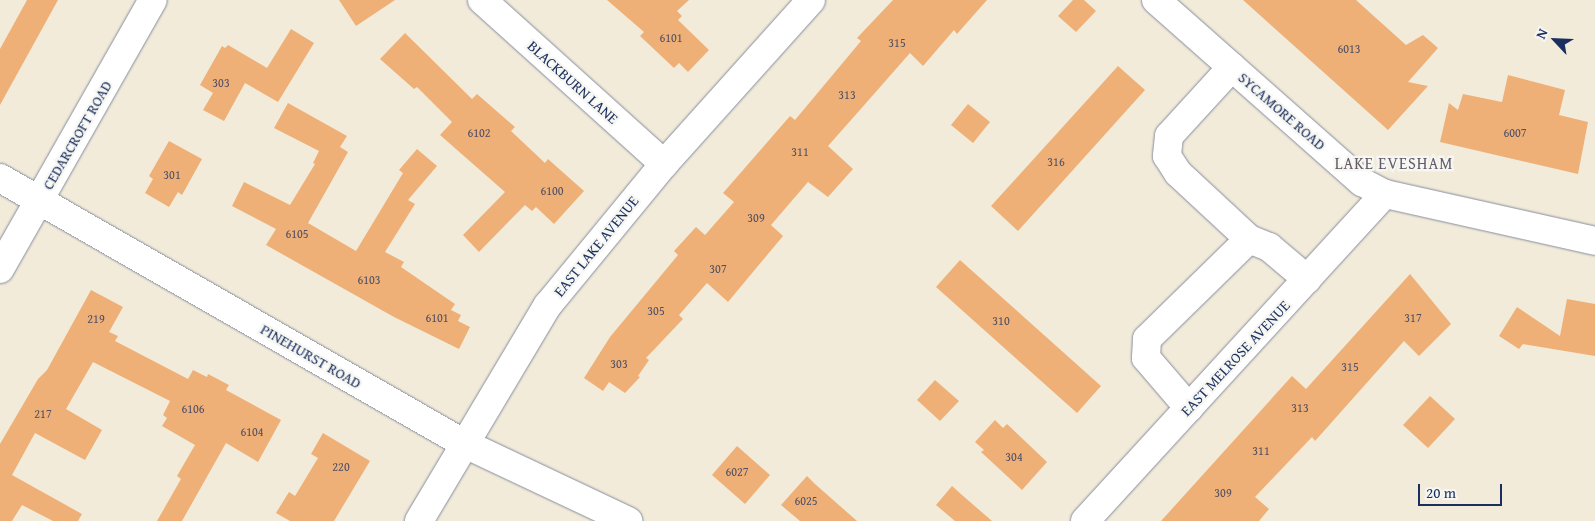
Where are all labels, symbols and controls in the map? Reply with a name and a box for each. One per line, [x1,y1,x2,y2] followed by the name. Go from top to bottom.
[1530,15,1580,65] north arrow
[1530,25,1552,42] text: N
[659,31,683,45] house number: 6101
[888,36,906,50] house number: 315
[524,37,622,127] street label: BLACKBURN LANE
[1337,42,1361,56] house number: 6013
[1235,68,1329,154] street label: SYCAMORE ROAD
[212,76,230,90] house number: 303
[39,77,115,193] street label: CEDARCROFT ROAD
[838,88,856,102] house number: 313
[467,126,491,140] house number: 6102
[1503,126,1527,140] house number: 6007
[791,145,809,159] house number: 311
[1333,153,1455,173] district label: LAKE EVESHAM
[1047,155,1065,169] house number: 316
[163,168,181,182] house number: 301
[540,184,564,198] house number: 6100
[550,192,642,300] street label: EAST LAKE AVENUE
[747,211,765,225] house number: 309
[285,227,309,241] house number: 6105
[709,262,727,276] house number: 307
[357,273,381,287] house number: 6103
[1177,296,1293,420] street label: EAST MELROSE AVENUE
[647,304,665,318] house number: 305
[425,311,449,325] house number: 6101
[1404,311,1422,325] house number: 317
[87,312,105,326] house number: 219
[992,314,1010,328] house number: 310
[258,320,364,392] street label: PINEHURST ROAD
[610,357,628,371] house number: 303
[1341,360,1359,374] house number: 315
[1291,401,1309,415] house number: 313
[181,402,205,416] house number: 6106
[34,407,52,421] house number: 217
[240,425,264,439] house number: 6104
[1252,444,1270,458] house number: 311
[1005,450,1023,464] house number: 304
[332,460,350,474] house number: 220
[725,465,749,479] house number: 6027
[1420,474,1504,506] scale bar
[1426,482,1456,503] text: 20 m
[1214,486,1232,500] house number: 309
[794,494,818,508] house number: 6025

